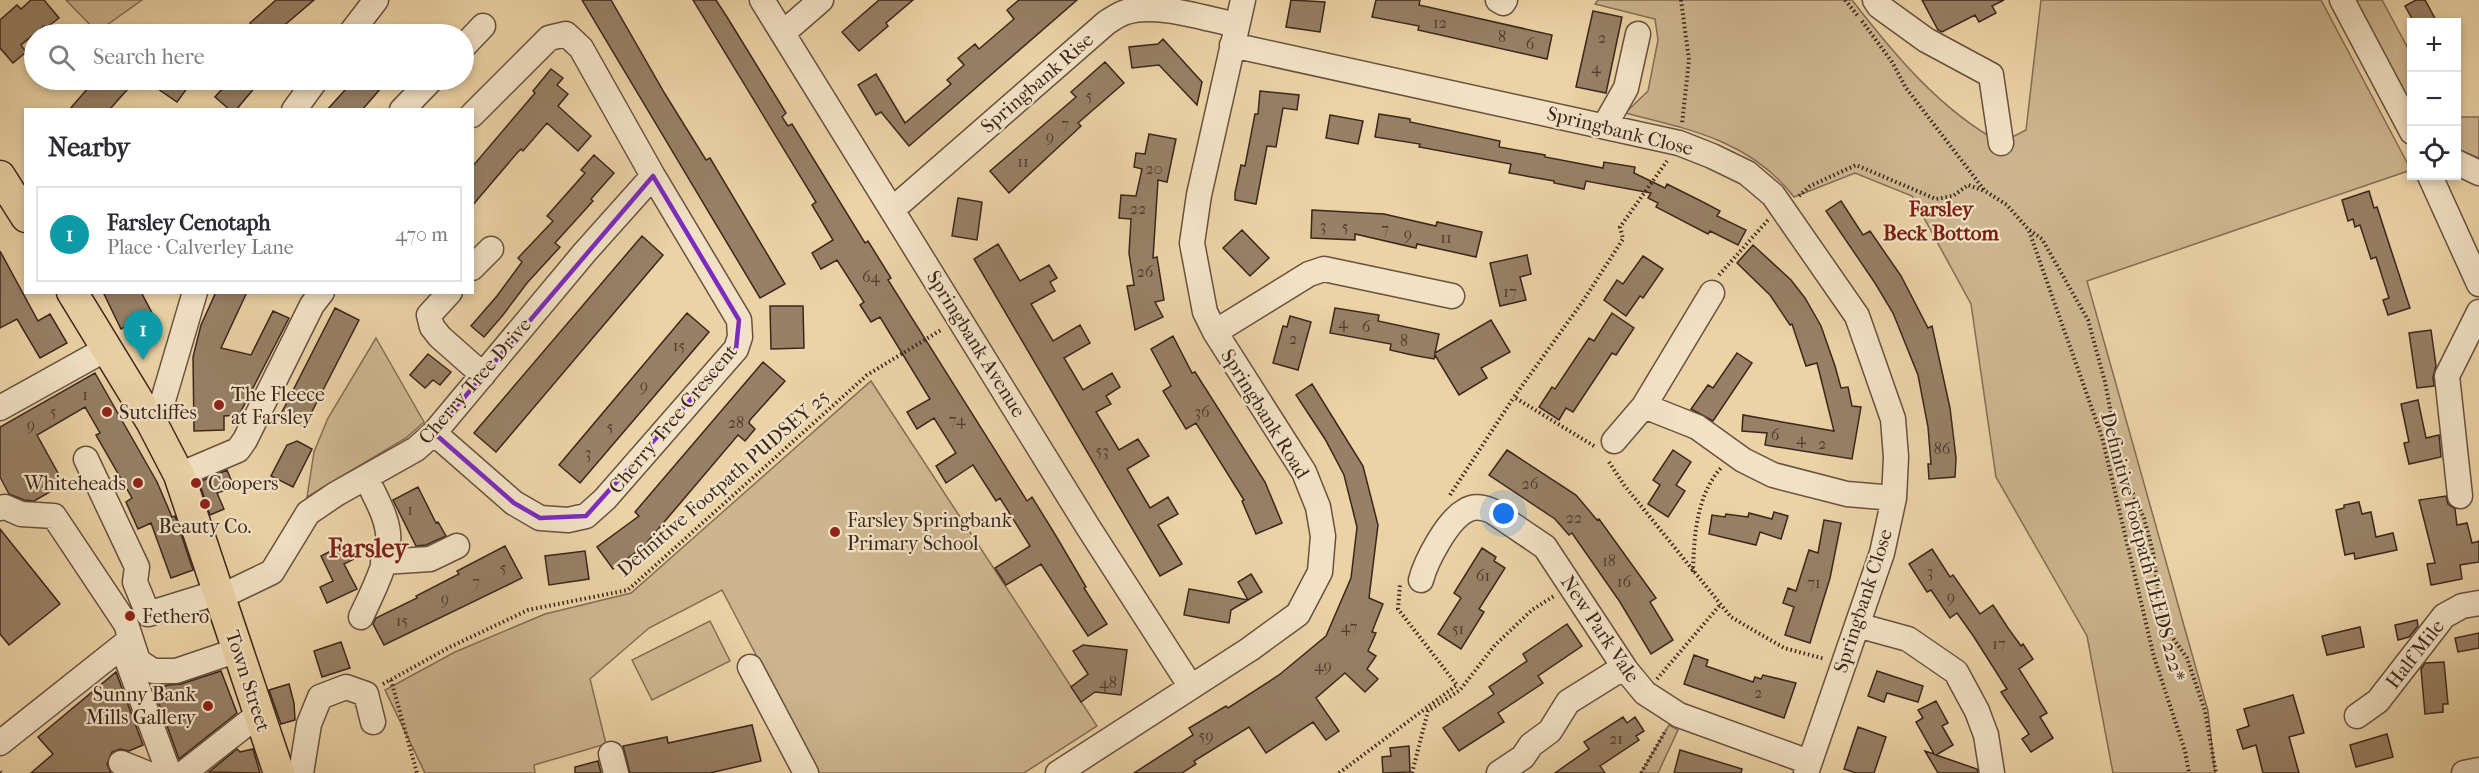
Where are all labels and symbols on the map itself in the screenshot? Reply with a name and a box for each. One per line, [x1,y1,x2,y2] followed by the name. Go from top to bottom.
[1433,13,1447,32] house number: 12
[1498,27,1506,46] house number: 8
[976,28,1098,138] street label: Springbank Rise
[1598,28,1606,47] house number: 2
[1526,34,1535,53] house number: 6
[1591,58,1601,77] house number: 4
[1086,86,1093,105] house number: 5
[1544,102,1696,160] street label: Springbank Close
[1061,114,1069,133] house number: 7
[1046,127,1054,146] house number: 9
[1017,152,1029,171] house number: 11
[1145,159,1163,178] house number: 20
[1883,197,1999,245] district label: Farsley Beck Bottom
[1130,199,1146,218] house number: 22
[1320,216,1326,235] house number: 3
[1342,217,1349,236] house number: 5
[1381,219,1389,238] house number: 7
[1404,224,1412,243] house number: 9
[1440,228,1452,247] house number: 11
[1137,262,1154,281] house number: 26
[862,267,881,286] house number: 64
[922,267,1030,422] street label: Springbank Avenue
[1503,282,1517,301] house number: 17
[124,310,162,360] pin: 1
[414,313,536,449] street label: Cherry Tree Drive
[1338,313,1348,332] house number: 4
[1362,317,1371,336] house number: 6
[1289,329,1297,348] house number: 2
[1400,331,1408,350] house number: 8
[673,336,685,355] house number: 15
[604,340,742,498] street label: Cherry Tree Crescent
[1216,345,1315,484] street label: Springbank Road
[640,376,648,395] house number: 9
[231,383,325,429] place label: The Fleece at Farsley
[82,385,88,404] house number: 1
[612,385,834,581] street label: Definitive Footpath PUDSEY 25
[212,398,226,412] marker: The Fleece at Farsley
[119,401,197,424] place label: Sutcliffes
[50,402,57,421] house number: 5
[1194,402,1210,421] house number: 36
[100,405,114,419] marker: Sutcliffes
[949,410,966,429] house number: 74
[2096,410,2190,684] street label: Definitive Footpath LEEDS 222*
[728,413,744,432] house number: 28
[27,415,35,434] house number: 9
[607,417,614,436] house number: 5
[1771,425,1780,444] house number: 6
[1796,429,1806,448] house number: 4
[1818,434,1826,453] house number: 2
[1934,439,1951,458] house number: 86
[1095,441,1109,460] house number: 53
[585,443,591,462] house number: 3
[23,472,126,495] place label: Whiteheads
[208,472,278,495] place label: Coopers
[1522,474,1539,493] house number: 26
[131,476,145,490] marker: Whiteheads
[189,476,203,490] marker: Coopers
[198,497,212,511] marker: Beauty Co.
[1489,499,1518,528] your location
[407,500,413,519] house number: 1
[1566,508,1582,527] house number: 22
[847,509,1013,555] place label: Farsley Springbank Primary School
[159,515,252,538] place label: Beauty Co.
[828,525,842,539] marker: Farsley Springbank Primary School
[1829,526,1897,676] street label: Springbank Close
[327,533,410,564] district label: Farsley
[1602,551,1616,570] house number: 18
[500,558,507,577] house number: 5
[1927,562,1933,581] house number: 3
[1476,566,1490,585] house number: 61
[1556,571,1644,687] street label: New Park Vale
[472,572,480,591] house number: 7
[1617,572,1631,591] house number: 16
[1807,573,1821,592] house number: 71
[1947,587,1955,606] house number: 9
[441,589,449,608] house number: 9
[142,605,209,628] place label: Fethero
[123,609,137,623] marker: Fethero
[396,611,408,630] house number: 15
[2381,615,2449,693] street label: Half Mile
[1341,617,1358,636] house number: 47
[1452,619,1464,638] house number: 51
[221,628,275,734] street label: Town Street
[1992,634,2006,653] house number: 17
[1314,656,1332,675] house number: 49
[1099,673,1117,692] house number: 48
[86,683,197,729] place label: Sunny Bank Mills Gallery
[1754,683,1762,702] house number: 2
[201,699,215,713] marker: Sunny Bank Mills Gallery
[1198,726,1214,745] house number: 59
[1609,729,1623,748] house number: 21

